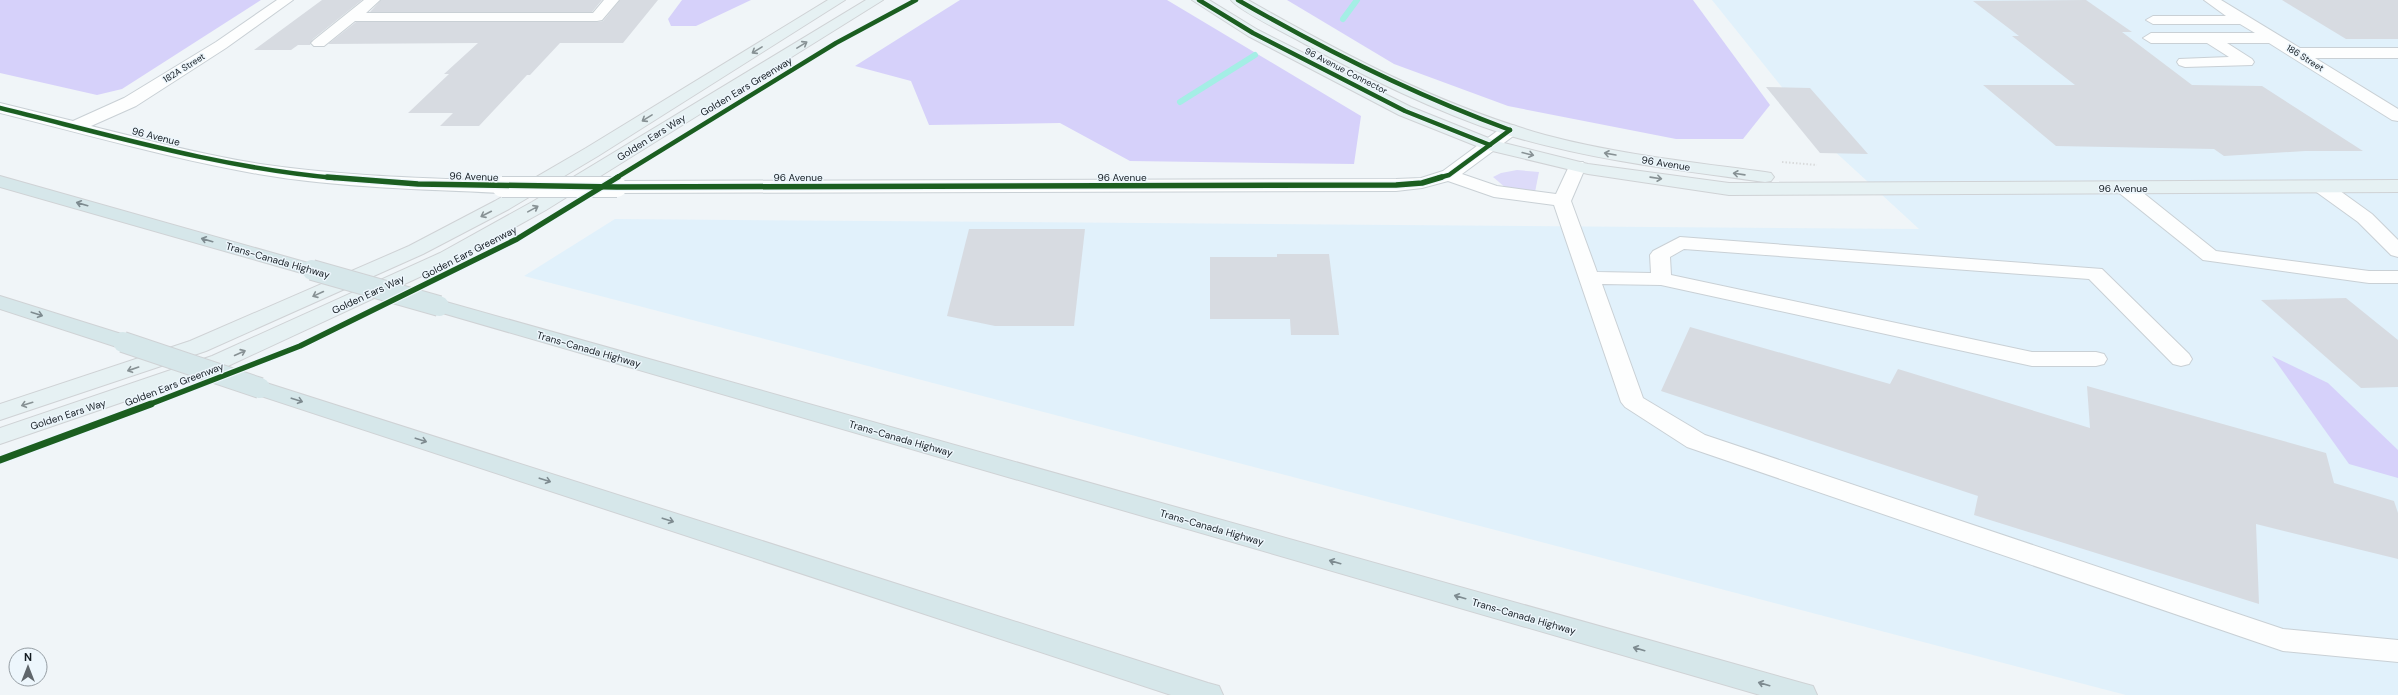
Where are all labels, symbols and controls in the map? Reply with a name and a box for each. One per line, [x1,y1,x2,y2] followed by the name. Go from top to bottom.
[796,40,808,48] one-way arrow
[2284,42,2326,74] street label: 186 Street
[1303,45,1390,97] street label: 96 Avenue Connector
[752,46,763,54] one-way arrow
[161,50,208,86] street label: 182A Street
[698,54,795,119] street label: Golden Ears Greenway
[614,111,688,164] street label: Golden Ears Way
[641,115,653,123] one-way arrow
[130,124,182,149] street label: 96 Avenue
[1604,149,1617,157] one-way arrow
[1522,151,1535,158] one-way arrow
[1641,153,1692,174] street label: 96 Avenue
[449,169,499,184] street label: 96 Avenue
[1733,170,1746,178] one-way arrow
[773,171,823,184] street label: 96 Avenue
[1097,171,1147,184] street label: 96 Avenue
[1649,174,1662,182] one-way arrow
[2098,182,2148,195] street label: 96 Avenue
[76,200,89,208] one-way arrow
[526,205,538,213] one-way arrow
[480,210,492,218] one-way arrow
[419,223,519,282] street label: Golden Ears Greenway
[201,236,214,243] one-way arrow
[224,239,332,282] street label: Trans-Canada Highway
[330,272,407,317] street label: Golden Ears Way
[313,291,325,299] one-way arrow
[30,311,43,318] one-way arrow
[535,328,643,371] street label: Trans-Canada Highway
[234,349,246,356] one-way arrow
[123,359,226,409] street label: Golden Ears Greenway
[126,366,139,373] one-way arrow
[29,396,108,433] street label: Golden Ears Way
[291,397,304,404] one-way arrow
[21,401,34,408] one-way arrow
[847,417,955,460] street label: Trans-Canada Highway
[414,437,427,444] one-way arrow
[538,477,551,484] one-way arrow
[1158,506,1266,549] street label: Trans-Canada Highway
[662,517,675,524] one-way arrow
[1329,558,1342,565] one-way arrow
[1454,593,1467,601] one-way arrow
[1470,595,1578,638] street label: Trans-Canada Highway
[1633,645,1646,652] one-way arrow
[8,647,48,687] north arrow
[24,650,32,664] text: N
[1758,680,1771,687] one-way arrow

